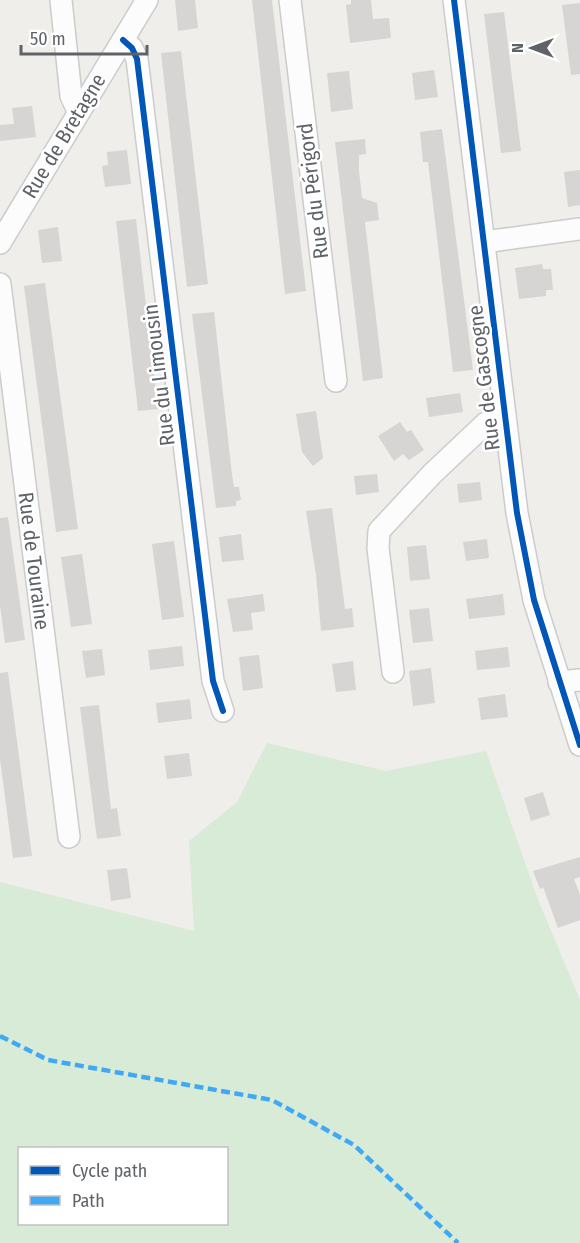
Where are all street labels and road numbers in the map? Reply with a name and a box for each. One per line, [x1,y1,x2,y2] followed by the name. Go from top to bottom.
[17,69,111,203] street label: Rue de Bretagne
[292,122,334,260] street label: Rue du Périgord
[137,302,181,448] street label: Rue du Limousin
[462,304,506,452] street label: Rue de Gascogne
[13,491,55,631] street label: Rue de Touraine

